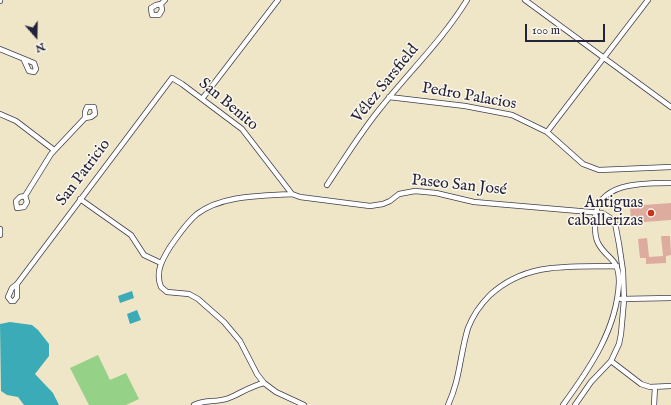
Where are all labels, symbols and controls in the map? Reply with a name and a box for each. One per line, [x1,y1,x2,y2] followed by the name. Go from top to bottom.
[16,16,56,56] north arrow
[527,16,607,42] scale bar
[532,23,560,38] text: 100 m
[33,39,47,55] text: N
[348,41,424,127] street label: Vélez Sarsfield
[194,75,262,135] street label: San Benito
[420,79,518,115] street label: Pedro Palacios
[53,136,115,210] street label: San Patricio
[410,171,508,201] street label: Paseo San José
[568,194,643,232] place label: Antiguas caballerizas
[646,208,656,218] marker: Antiguas caballerizas

